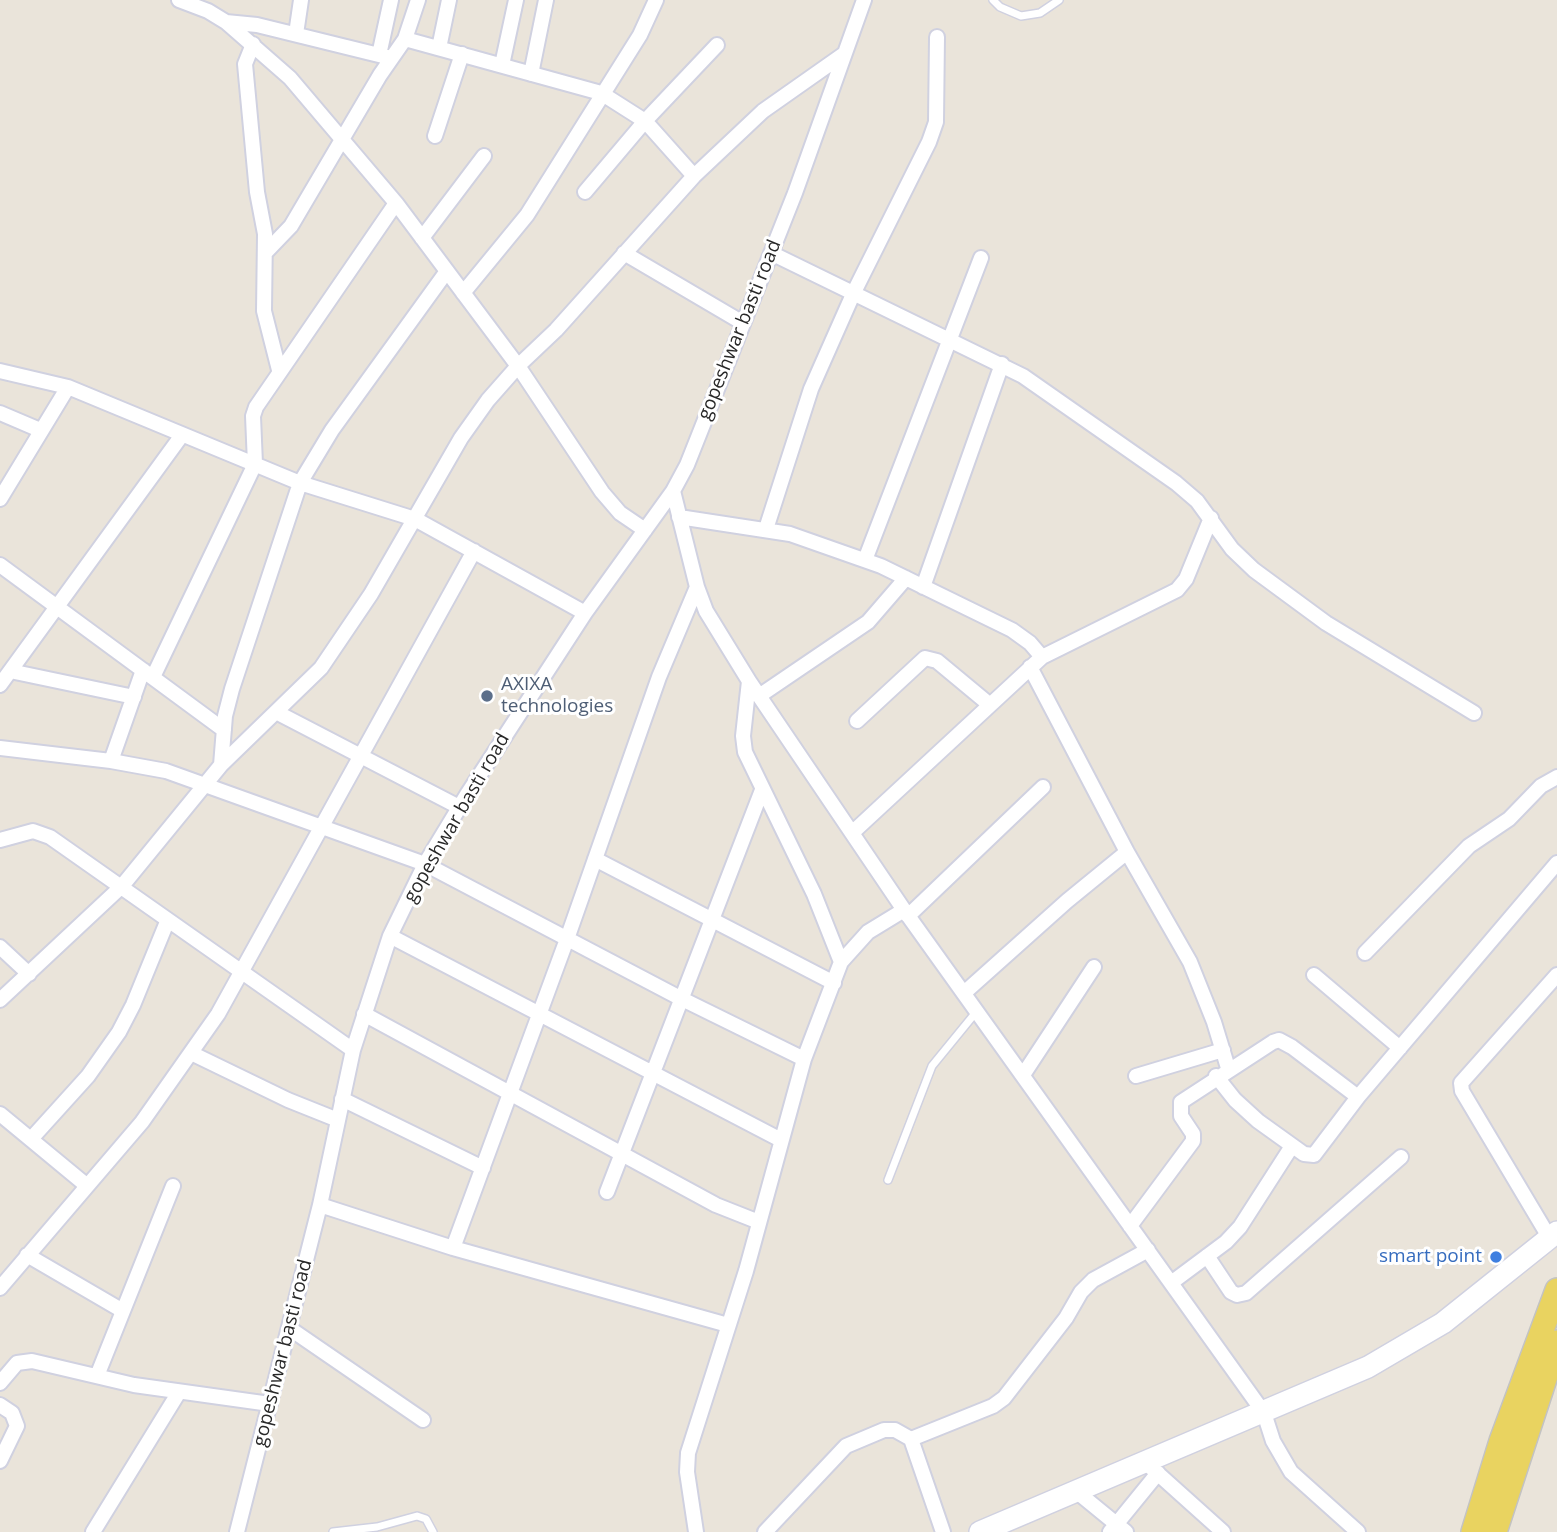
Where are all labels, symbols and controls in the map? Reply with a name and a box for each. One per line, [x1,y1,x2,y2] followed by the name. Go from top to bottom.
[693,237,787,423] street label: gopeshwar basti road
[501,674,613,718] place label: AXIXA technologies
[479,688,495,704] marker: AXIXA technologies
[399,729,515,907] street label: gopeshwar basti road
[1379,1246,1482,1268] place label: smart point
[1488,1249,1504,1265] marker: smart point
[249,1257,317,1449] street label: gopeshwar basti road

